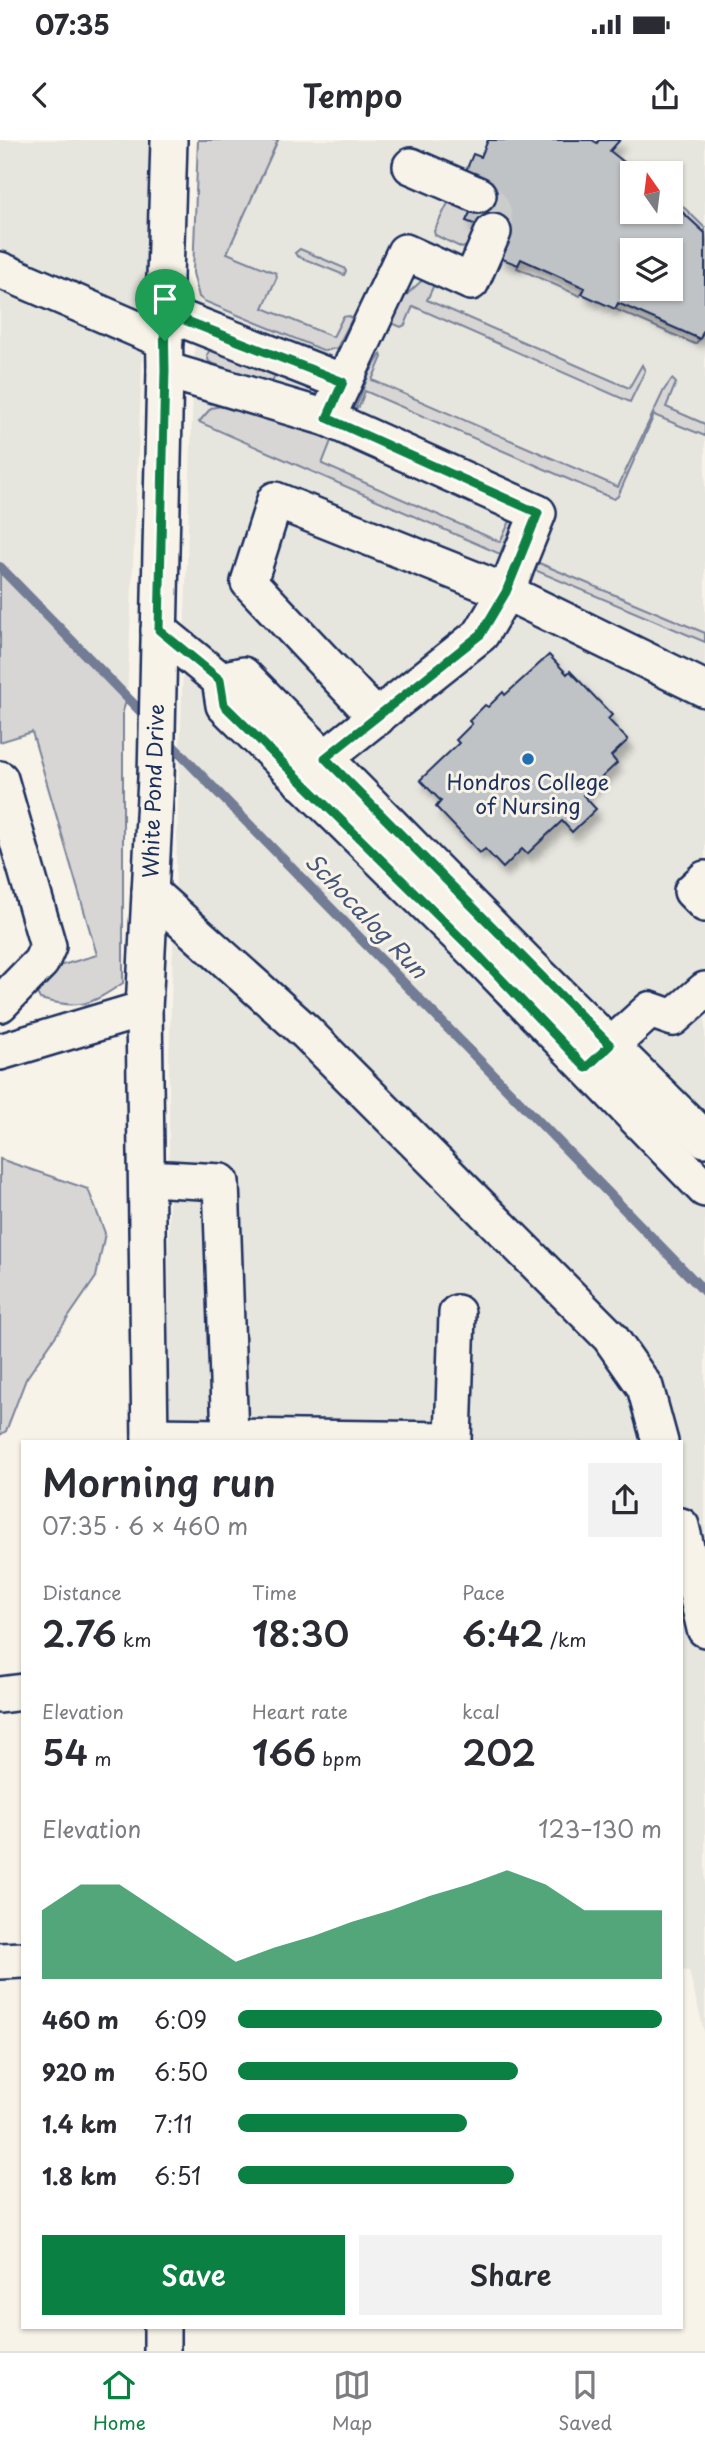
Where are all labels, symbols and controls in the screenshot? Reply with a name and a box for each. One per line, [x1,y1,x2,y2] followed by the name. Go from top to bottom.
[35,5,110,44] text: 07:35
[302,71,403,119] text: Tempo
[21,76,59,114] icon: back
[646,76,684,114] icon: share
[620,161,682,224] north arrow
[620,161,683,301] map controls
[620,238,683,301] button: layers
[135,269,195,341] pin
[146,280,184,318] icon: arrive
[133,703,171,879] street label: White Pond Drive
[520,751,536,767] marker: Hondros College of Nursing
[447,765,609,821] place label: Hondros College of Nursing
[298,844,437,987] water label: Schocalog Run
[42,1453,276,1510] text: Morning run
[588,1463,662,1537] button: share
[42,1508,248,1543] text: 07:35 · 6 × 460 m
[42,1578,122,1606] text: Distance
[252,1578,297,1606] text: Time
[462,1578,505,1606] text: Pace
[42,1606,117,1659] text: 2.76
[252,1606,349,1659] text: 18:30
[462,1606,544,1659] text: 6:42
[117,1625,151,1653] text: km
[544,1625,586,1653] text: /km
[42,1697,124,1725] text: Elevation
[252,1697,348,1725] text: Heart rate
[462,1697,500,1725] text: kcal
[42,1725,88,1778] text: 54
[252,1725,316,1778] text: 166
[462,1725,536,1778] text: 202
[88,1744,112,1772] text: m
[316,1744,362,1772] text: bpm
[42,1811,141,1846] text: Elevation
[538,1811,662,1846] text: 123–130 m
[42,2002,119,2037] text: 460 m
[154,2002,207,2037] text: 6:09
[42,2054,115,2089] text: 920 m
[154,2054,208,2089] text: 6:50
[42,2106,117,2141] text: 1.4 km
[154,2106,193,2141] text: 7:11
[42,2158,117,2193] text: 1.8 km
[154,2158,201,2193] text: 6:51
[42,2235,345,2315] button: Save
[359,2235,662,2315] button: Share
[93,2366,146,2436] tab: Home
[332,2366,372,2436] tab: Map
[558,2366,612,2436] tab: Saved

